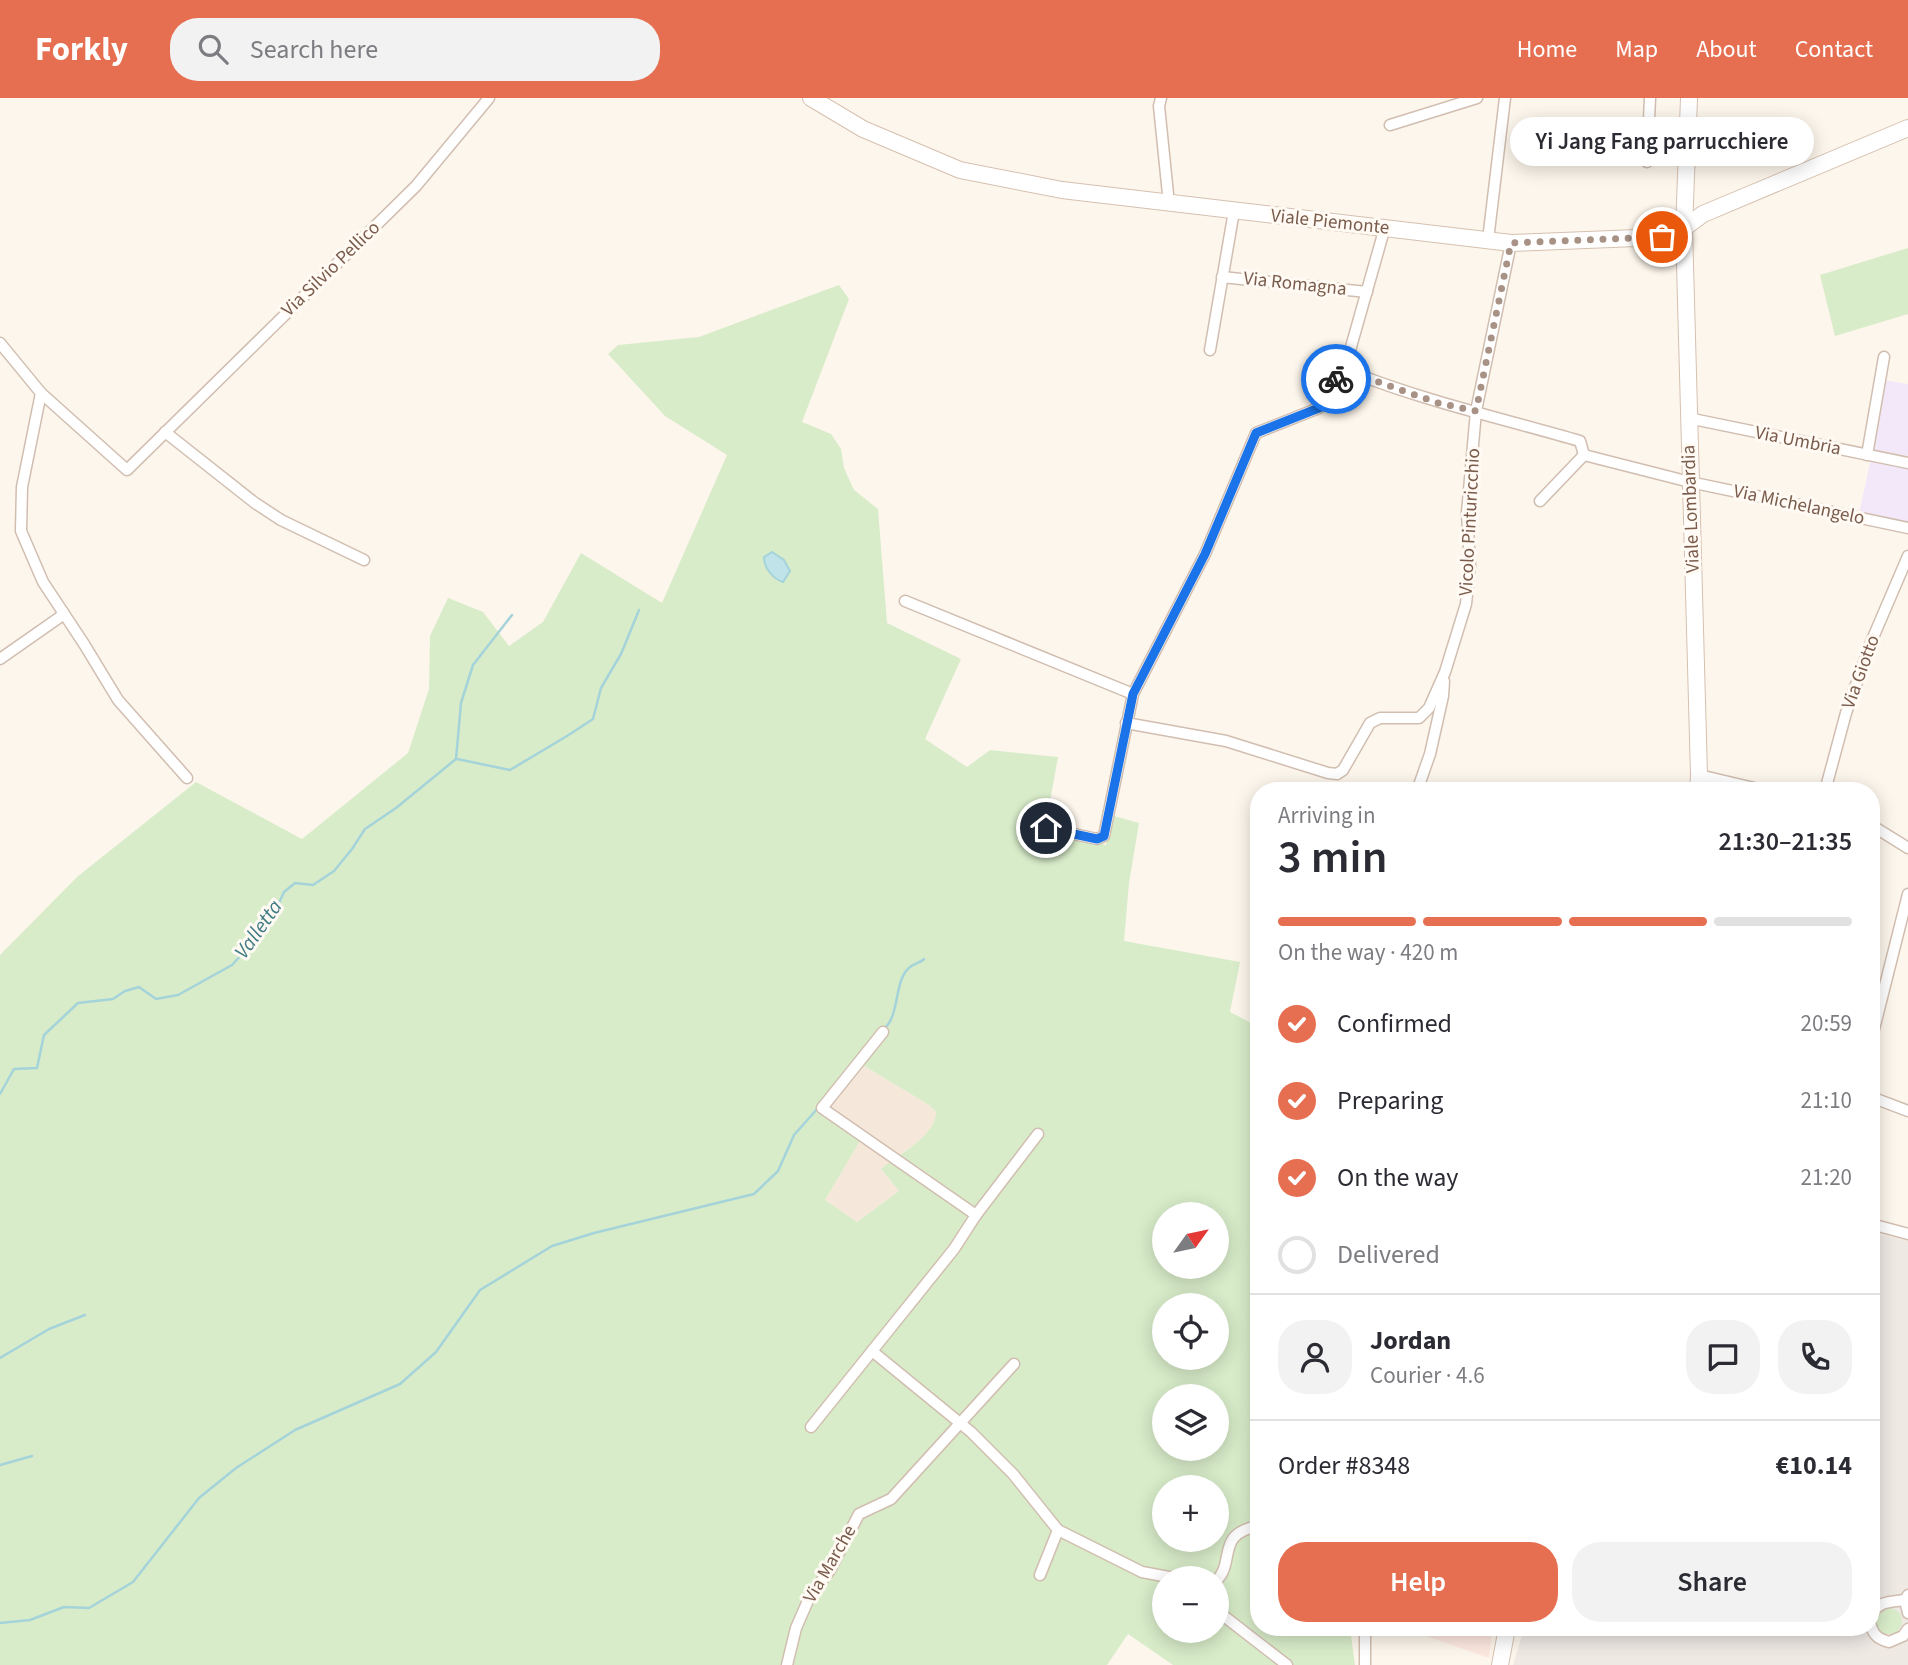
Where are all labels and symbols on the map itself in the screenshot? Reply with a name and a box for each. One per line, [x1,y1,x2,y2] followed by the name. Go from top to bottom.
[1510,118,1814,167] callout: Yi Jang Fang parrucchiere
[1269,202,1391,242] street label: Viale Piemonte
[1632,207,1692,267] pin
[276,215,386,323] street label: Via Silvio Pellico
[1242,265,1348,303] street label: Via Romagna
[1301,344,1371,414] courier
[1753,419,1843,463] street label: Via Umbria
[1675,444,1707,574] street label: Viale Lombardia
[1453,447,1487,597] street label: Vicolo Pinturicchio
[1731,478,1867,532] street label: Via Michelangelo
[1835,631,1887,713] street label: Via Giotto
[1016,798,1076,858] pin
[227,893,289,965] water label: Valletta
[1152,1202,1228,1279] north arrow
[797,1520,863,1608] street label: Via Marche

